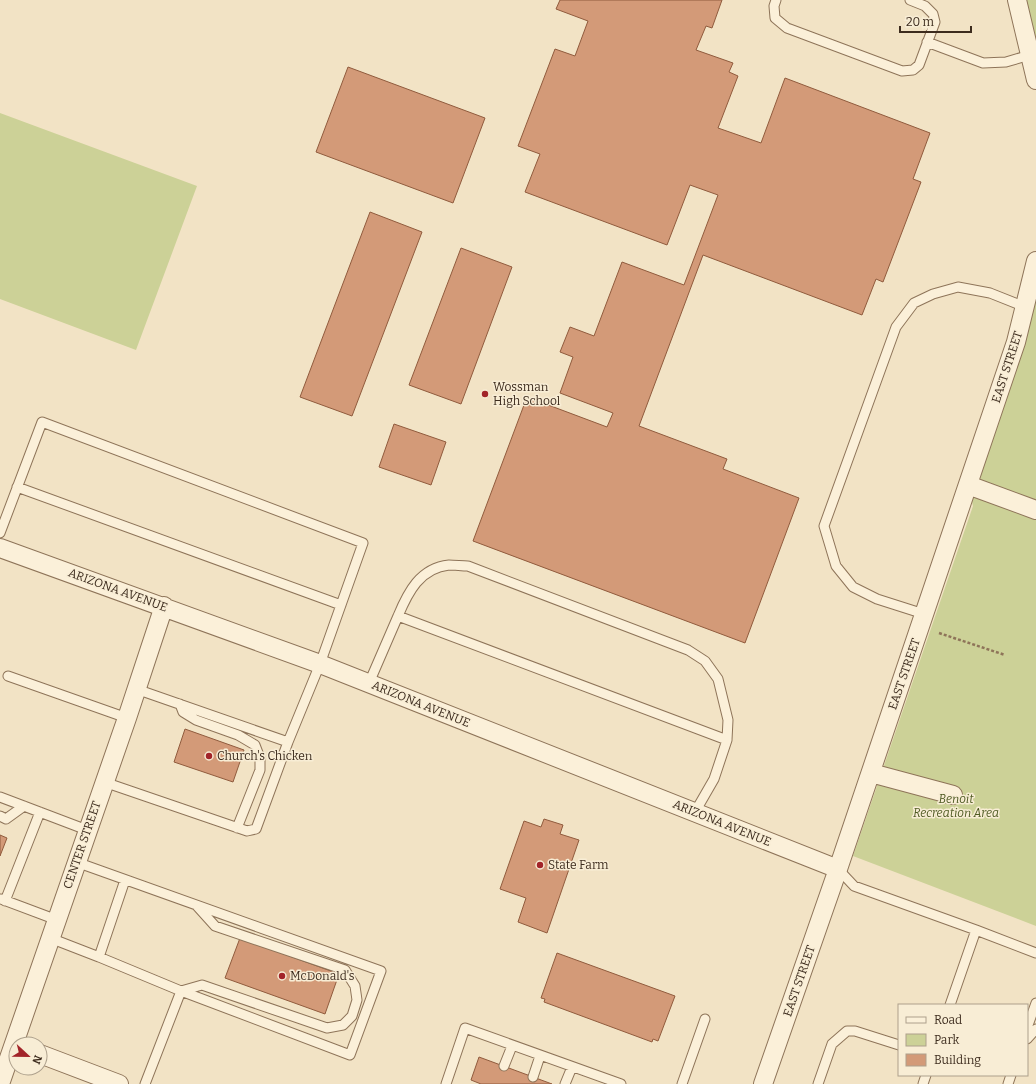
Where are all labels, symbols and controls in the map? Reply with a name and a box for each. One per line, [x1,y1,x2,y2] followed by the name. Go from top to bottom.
[900,8,971,34] scale bar
[906,15,935,29] text: 20 m
[989,329,1025,405] street label: EAST STREET
[493,380,561,408] place label: Wossman High School
[480,389,490,399] marker: Wossman High School
[66,566,170,614] street label: ARIZONA AVENUE
[885,636,923,712] street label: EAST STREET
[370,678,472,730] street label: ARIZONA AVENUE
[217,749,313,763] place label: Church's Chicken
[204,751,214,761] marker: Church's Chicken
[913,792,999,820] park label: Benoit Recreation Area
[671,797,773,849] street label: ARIZONA AVENUE
[60,799,104,891] street label: CENTER STREET
[548,858,609,872] place label: State Farm
[535,860,545,870] marker: State Farm
[780,943,818,1019] street label: EAST STREET
[290,969,355,983] place label: McDonald's
[277,971,287,981] marker: McDonald's
[898,1004,1028,1076] legend
[934,1013,962,1027] text: Road
[934,1033,960,1047] text: Park
[8,1036,48,1076] north arrow
[29,1053,44,1066] text: N
[934,1053,981,1067] text: Building

